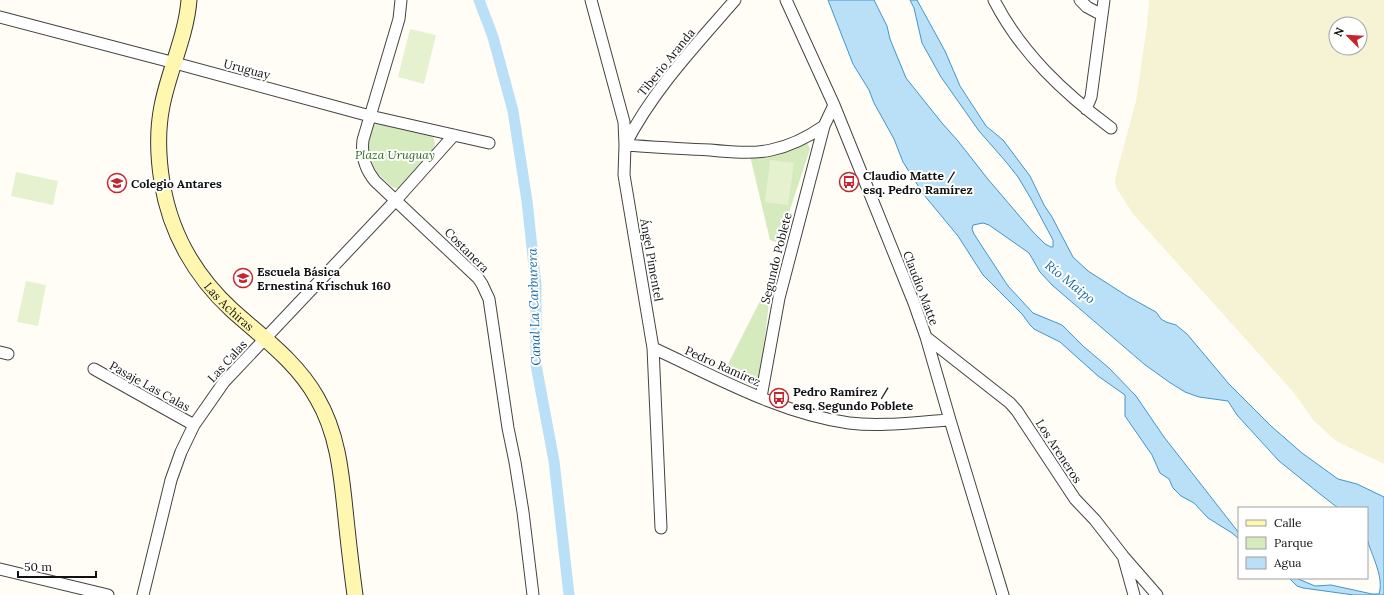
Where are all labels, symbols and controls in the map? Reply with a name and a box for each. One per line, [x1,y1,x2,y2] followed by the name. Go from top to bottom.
[1328,16,1368,56] north arrow
[634,25,698,99] street label: Tiberio Aranda
[1331,25,1347,39] text: N
[222,56,273,83] street label: Uruguay
[355,147,435,162] park label: Plaza Uruguay
[863,168,973,197] place label: Claudio Matte / esq. Pedro Ramírez
[838,171,860,193] bus stop icon: Claudio Matte / esq. Pedro Ramírez
[106,172,128,194] school or university icon: Colegio Antares
[131,176,222,191] place label: Colegio Antares
[757,210,795,305] street label: Segundo Poblete
[637,216,667,303] street label: Ángel Pimentel
[442,225,492,275] street label: Costanera
[523,247,545,366] water label: Canal La Carburera
[900,249,942,328] street label: Claudio Matte
[1041,257,1099,308] water label: Río Maipo
[257,264,391,293] place label: Escuela Básica Ernestina Krischuk 160
[232,267,254,289] school or university icon: Escuela Básica Ernestina Krischuk 160
[201,279,258,334] street label: Las Achiras
[204,336,250,385] street label: Las Calas
[683,343,763,389] street label: Pedro Ramírez
[107,358,193,414] street label: Pasaje Las Calas
[793,384,914,413] place label: Pedro Ramírez / esq. Segundo Poblete
[768,387,790,409] bus stop icon: Pedro Ramírez / esq. Segundo Poblete
[1033,416,1085,486] street label: Los Areneros
[1238,507,1368,579] legend
[1274,515,1302,530] text: Calle
[1274,535,1314,550] text: Parque
[18,553,96,579] scale bar
[1273,555,1302,570] text: Agua
[24,559,52,574] text: 50 m

